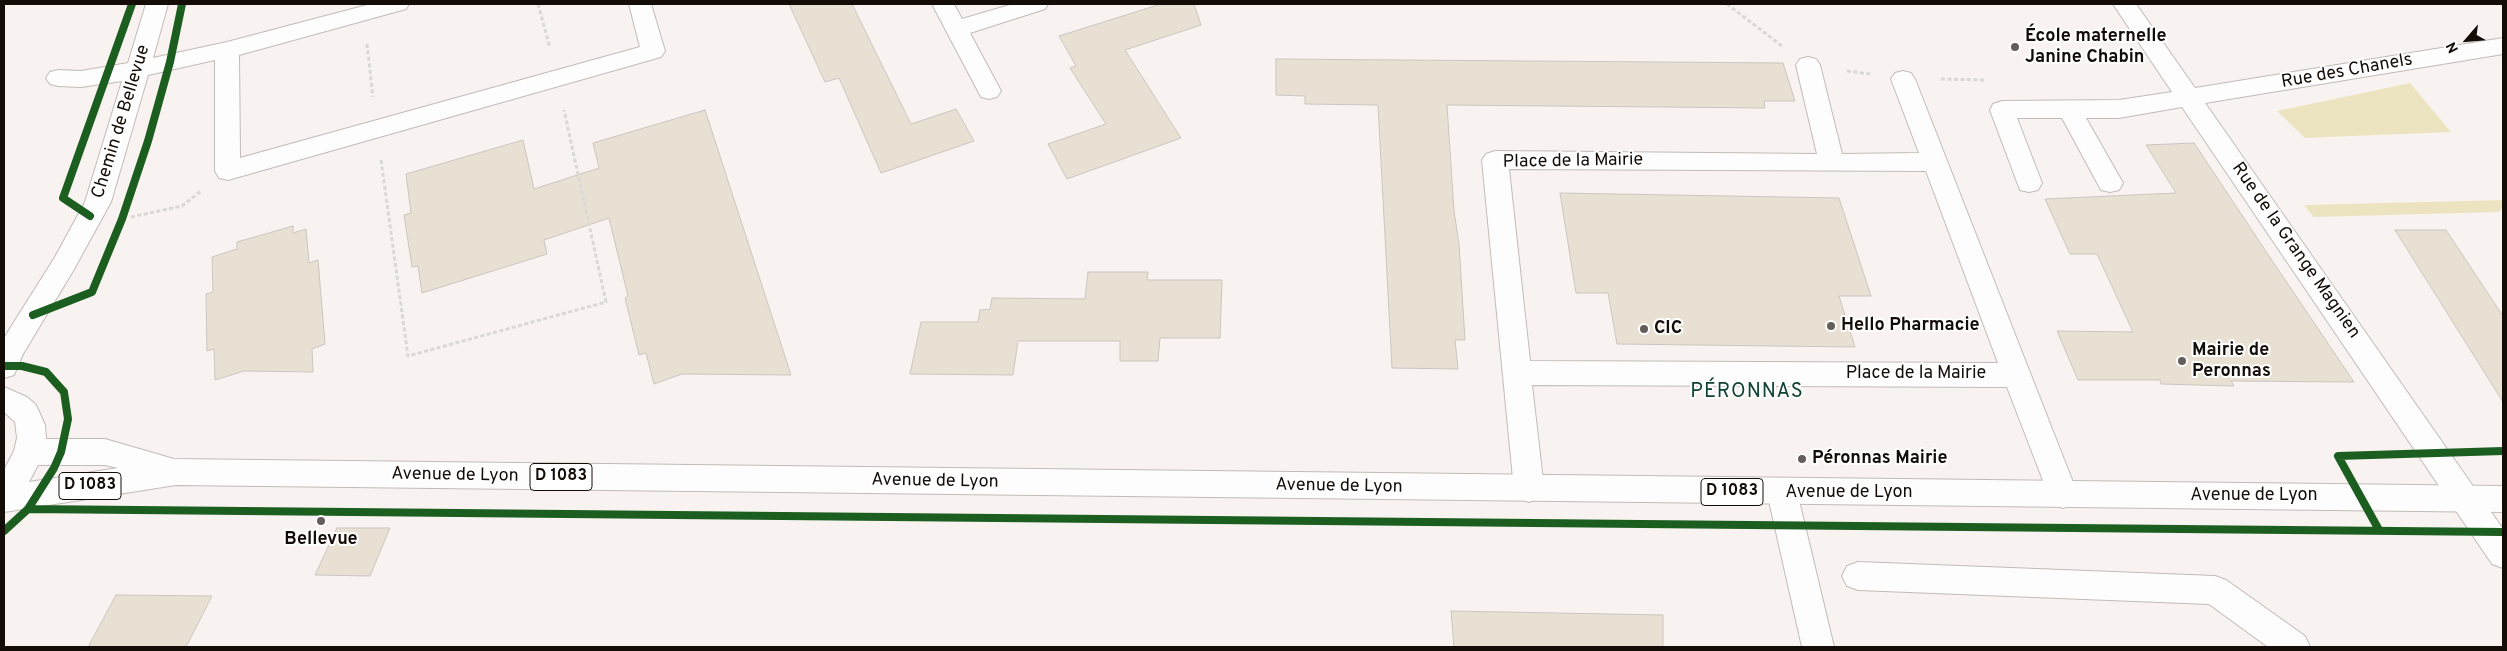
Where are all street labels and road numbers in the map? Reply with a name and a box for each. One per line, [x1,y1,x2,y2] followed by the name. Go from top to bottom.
[88,43,156,201] street label: Chemin de Bellevue
[2280,50,2414,94] street label: Rue des Chanels
[1503,150,1643,174] street label: Place de la Mairie
[2226,159,2364,343] street label: Rue de la Grange Magnien
[1846,363,1986,385] street label: Place de la Mairie
[391,464,519,488] street label: Avenue de Lyon
[530,464,592,491] road number: D 1083
[871,470,999,494] street label: Avenue de Lyon
[59,472,121,500] road number: D 1083
[1275,475,1403,499] street label: Avenue de Lyon
[1701,478,1763,506] road number: D 1083
[1785,482,1913,504] street label: Avenue de Lyon
[2190,485,2318,507] street label: Avenue de Lyon

